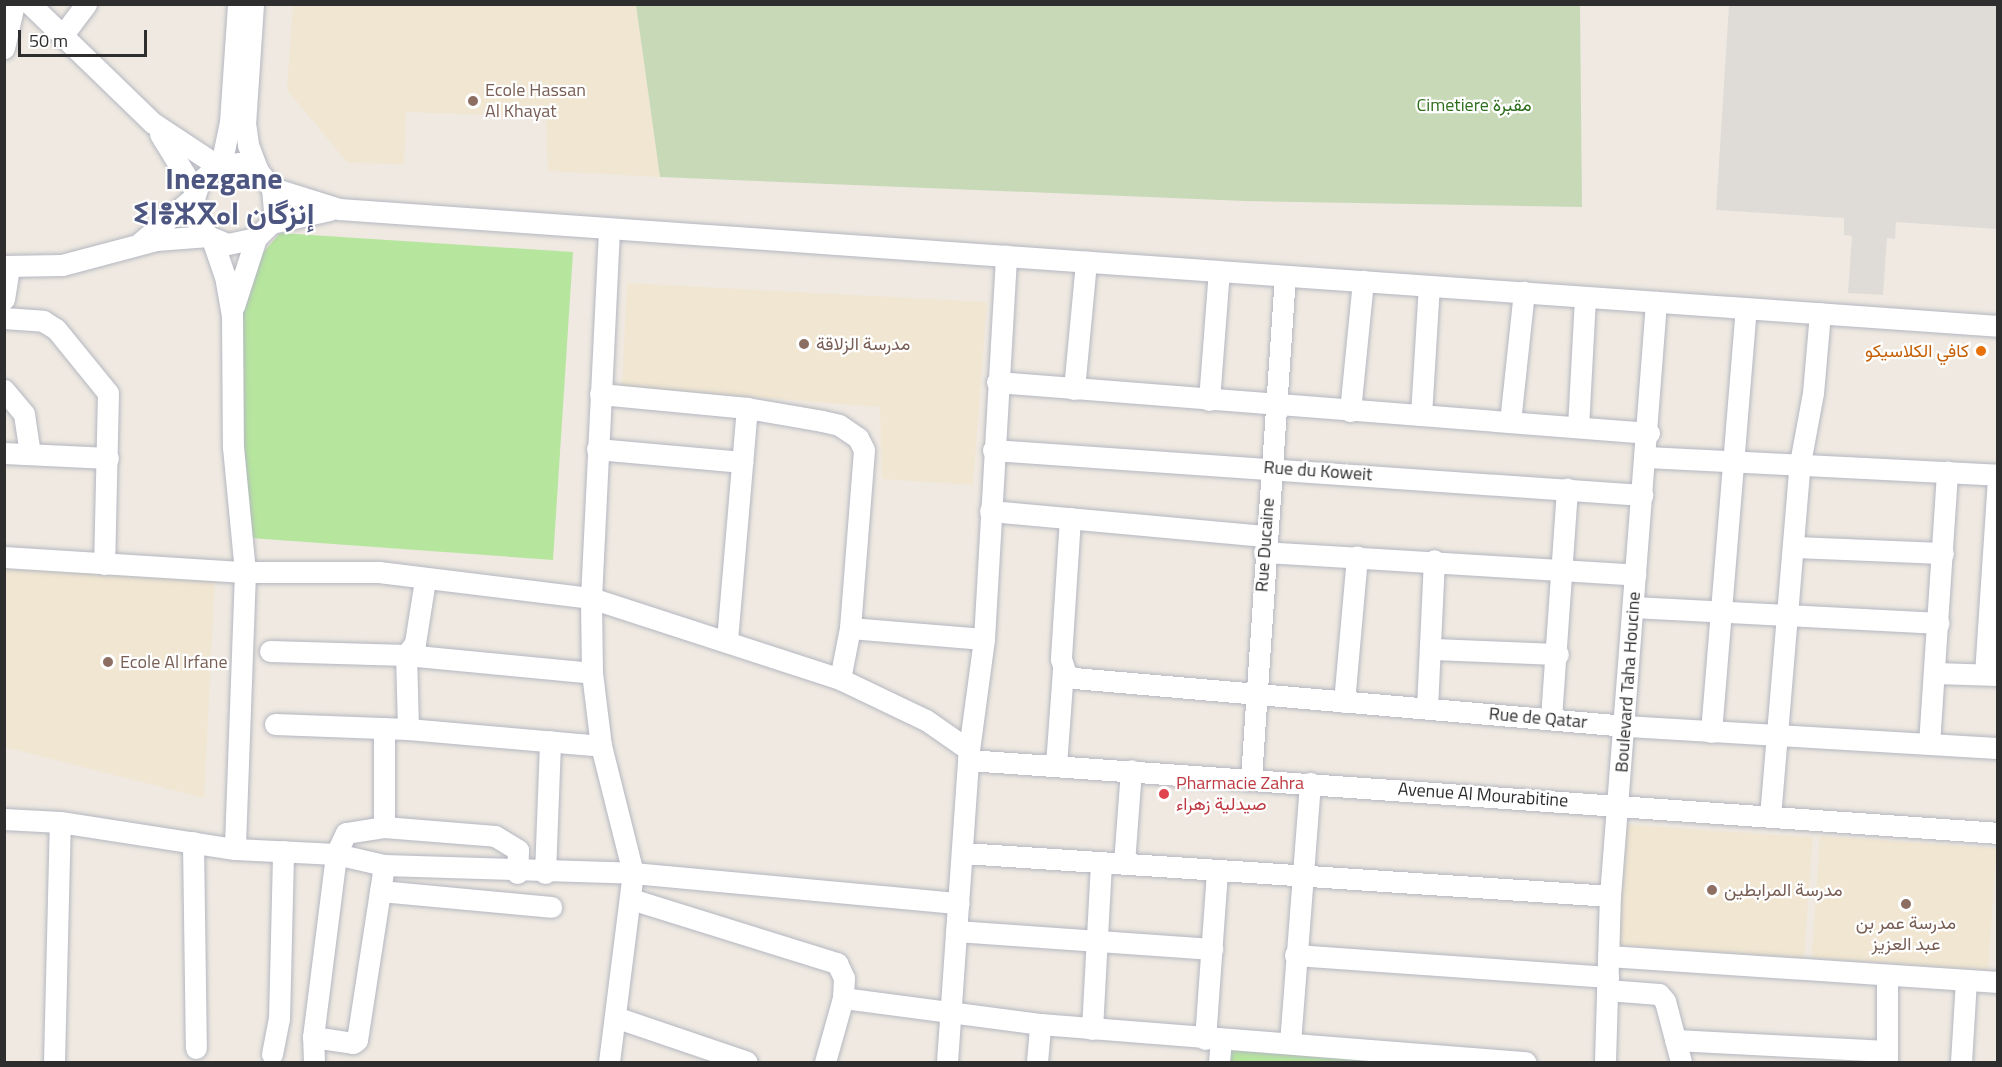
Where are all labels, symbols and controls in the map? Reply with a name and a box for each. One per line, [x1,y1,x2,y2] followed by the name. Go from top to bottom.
[21,18,150,56] scale bar
[29,27,68,54] text: 50 m
[485,80,586,122] place label: Ecole Hassan Al Khayat
[466,94,480,108] marker: Ecole Hassan Al Khayat
[1417,94,1531,116] park label: Cimetiere مقبرة
[134,160,314,231] district label: Inezgane ⵉⵏⴻⵣⴳⴰⵏ إنزگان
[816,333,910,355] place label: مدرسة الزلاقة
[797,337,811,351] marker: مدرسة الزلاقة
[1865,340,1969,362] place label: كافي الكلاسيكو
[1974,344,1988,358] marker: كافي الكلاسيكو
[1263,456,1373,486] street label: Rue du Koweit
[1251,497,1279,593] street label: Rue Ducaine
[1611,591,1645,773] street label: Boulevard Taha Houcine
[120,651,227,673] place label: Ecole Al Irfane
[101,655,115,669] marker: Ecole Al Irfane
[1488,703,1588,733] street label: Rue de Qatar
[1176,773,1304,816] place label: Pharmacie Zahra صيدلية زهراء
[1397,778,1569,812] street label: Avenue Al Mourabitine
[1157,787,1171,801] marker: Pharmacie Zahra صيدلية زهراء
[1724,879,1843,901] place label: مدرسة المرابطين
[1705,883,1719,897] marker: مدرسة المرابطين
[1899,897,1913,911] marker: مدرسة عمر بن عبد العزيز
[1856,913,1956,956] place label: مدرسة عمر بن عبد العزيز

